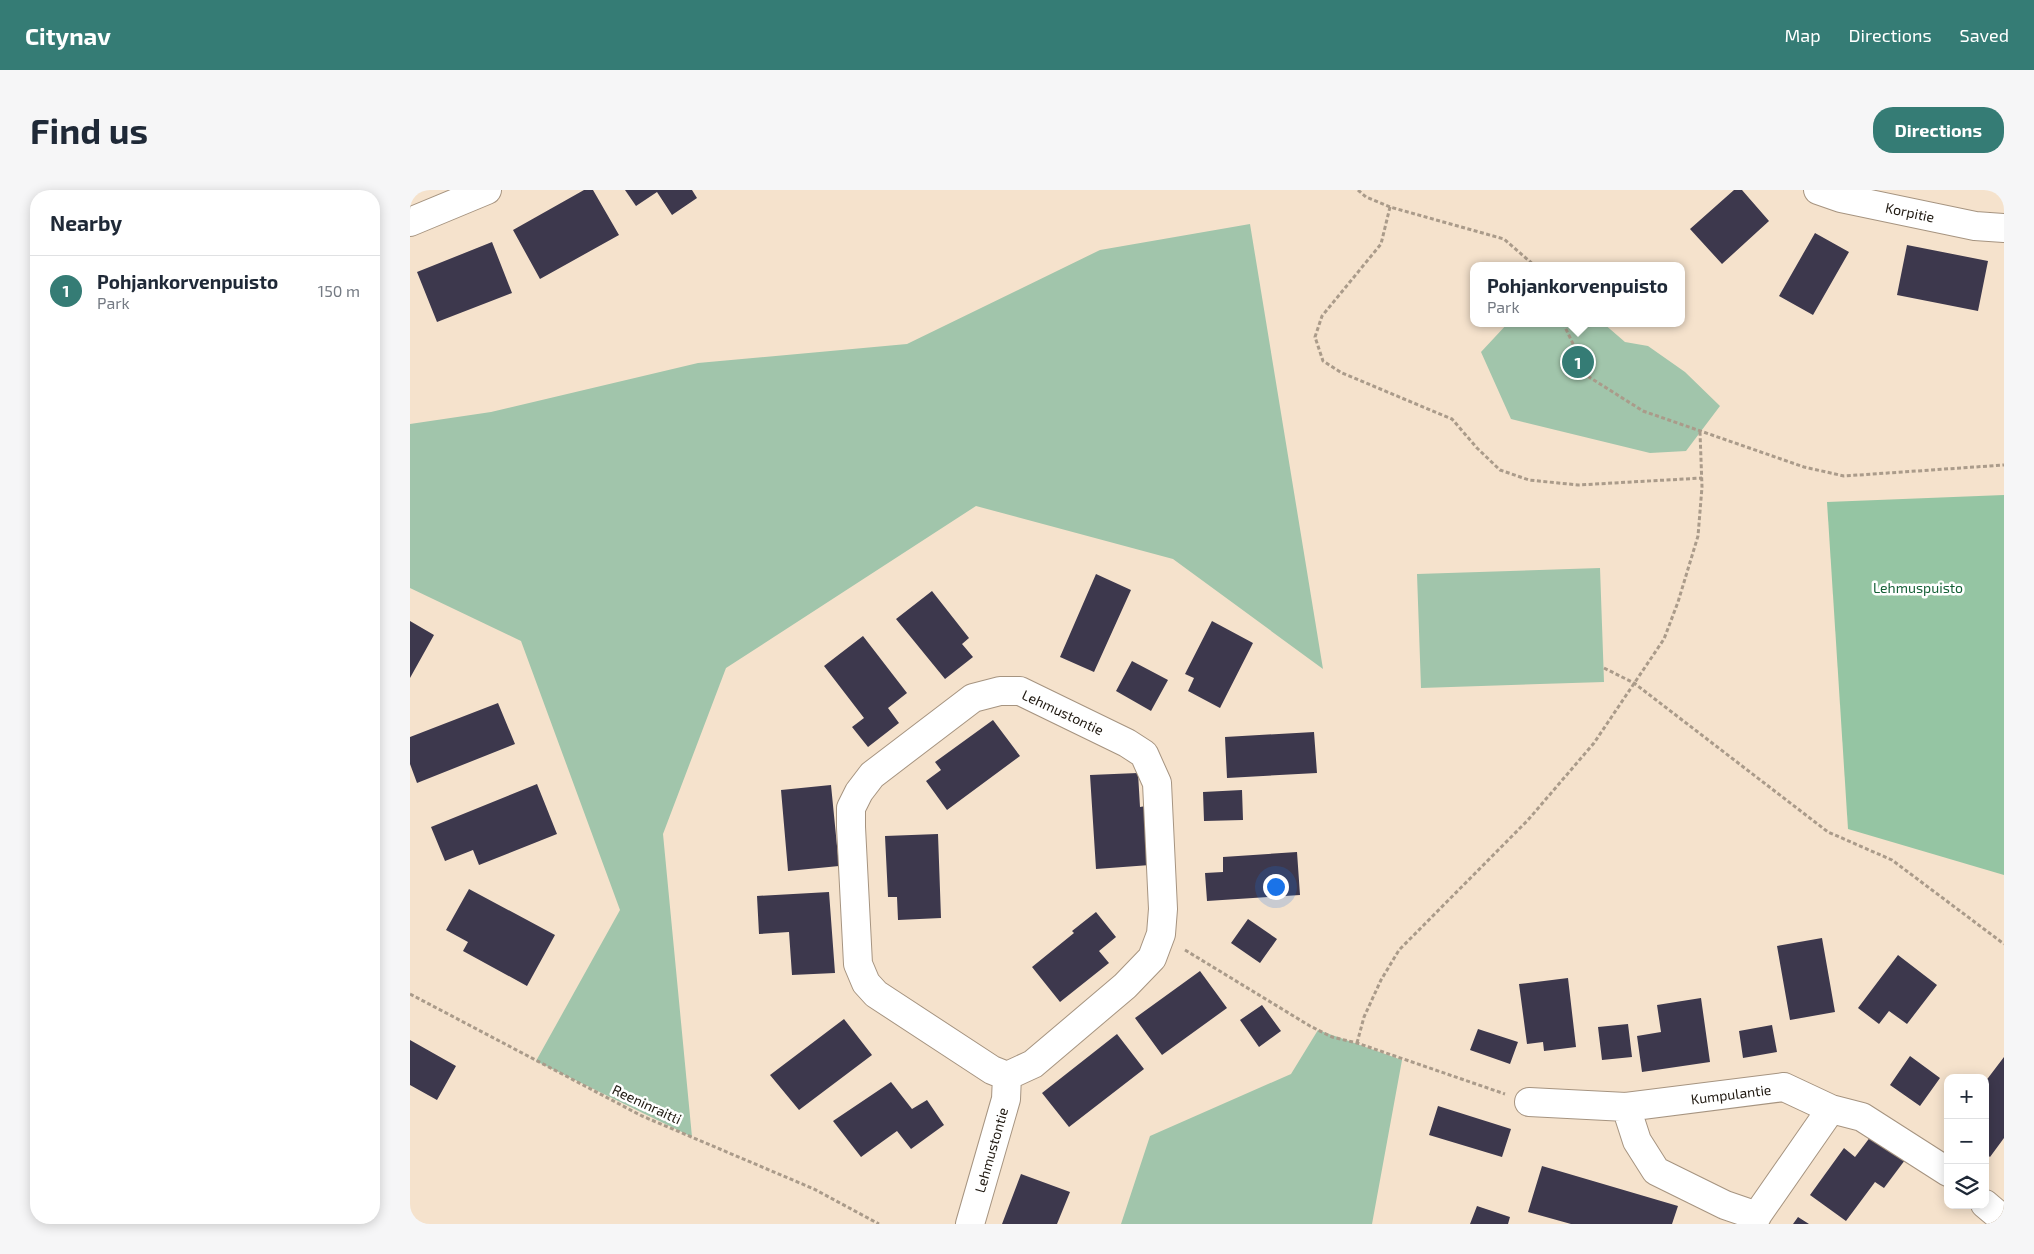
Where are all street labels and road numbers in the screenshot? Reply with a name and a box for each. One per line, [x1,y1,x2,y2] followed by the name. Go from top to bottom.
[1884,199,1936,225] street label: Korpitie
[1020,686,1106,738] street label: Lehmustontie
[610,1081,684,1127] street label: Reeninraitti
[1690,1081,1772,1107] street label: Kumpulantie
[971,1105,1011,1195] street label: Lehmustontie

